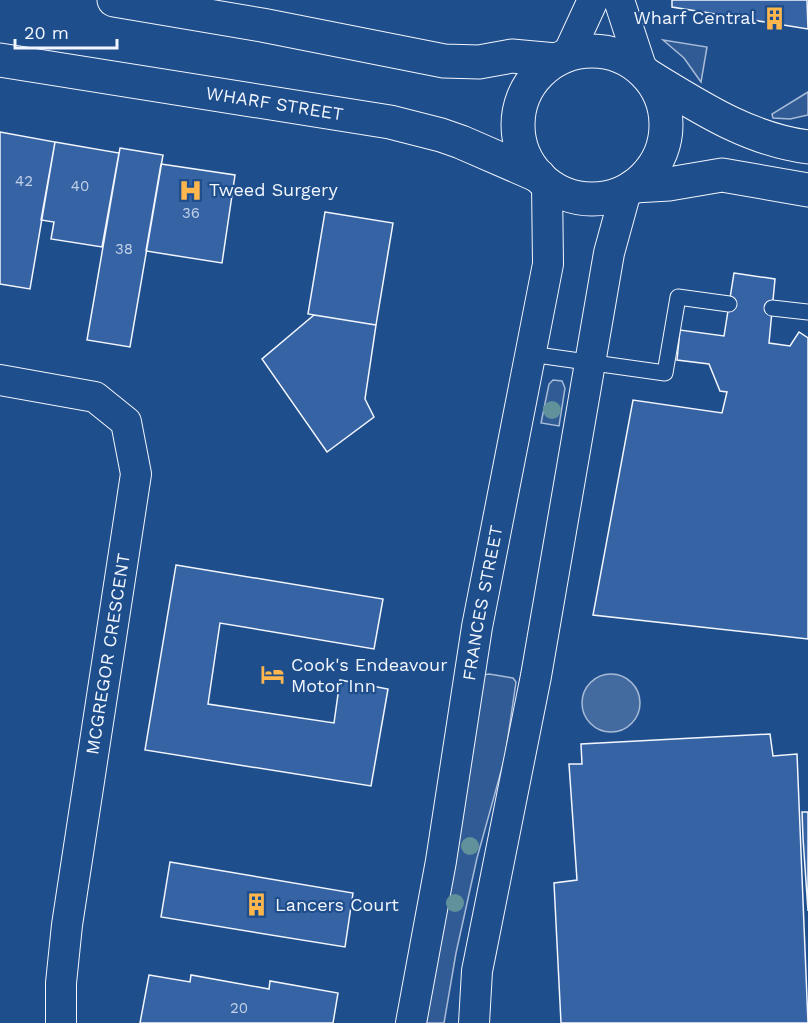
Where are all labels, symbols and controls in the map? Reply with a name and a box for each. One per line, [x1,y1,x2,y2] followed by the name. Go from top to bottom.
[761,5,787,31] building icon: Wharf Central
[633,7,756,28] place label: Wharf Central
[15,12,117,50] scale bar
[24,22,69,43] text: 20 m
[204,82,345,124] street label: WHARF STREET
[15,172,33,190] house number: 42
[71,177,89,195] house number: 40
[178,177,204,203] hospital icon: Tweed Surgery
[209,179,338,200] place label: Tweed Surgery
[182,204,200,222] house number: 36
[115,240,133,258] house number: 38
[458,524,507,682] street label: FRANCES STREET
[81,552,134,756] street label: MCGREGOR CRESCENT
[291,654,448,696] place label: Cook's Endeavour Motor Inn
[260,662,286,688] hotel icon: Cook's Endeavour Motor Inn
[244,892,270,918] building icon: Lancers Court
[275,894,399,915] place label: Lancers Court
[230,999,248,1017] house number: 20

